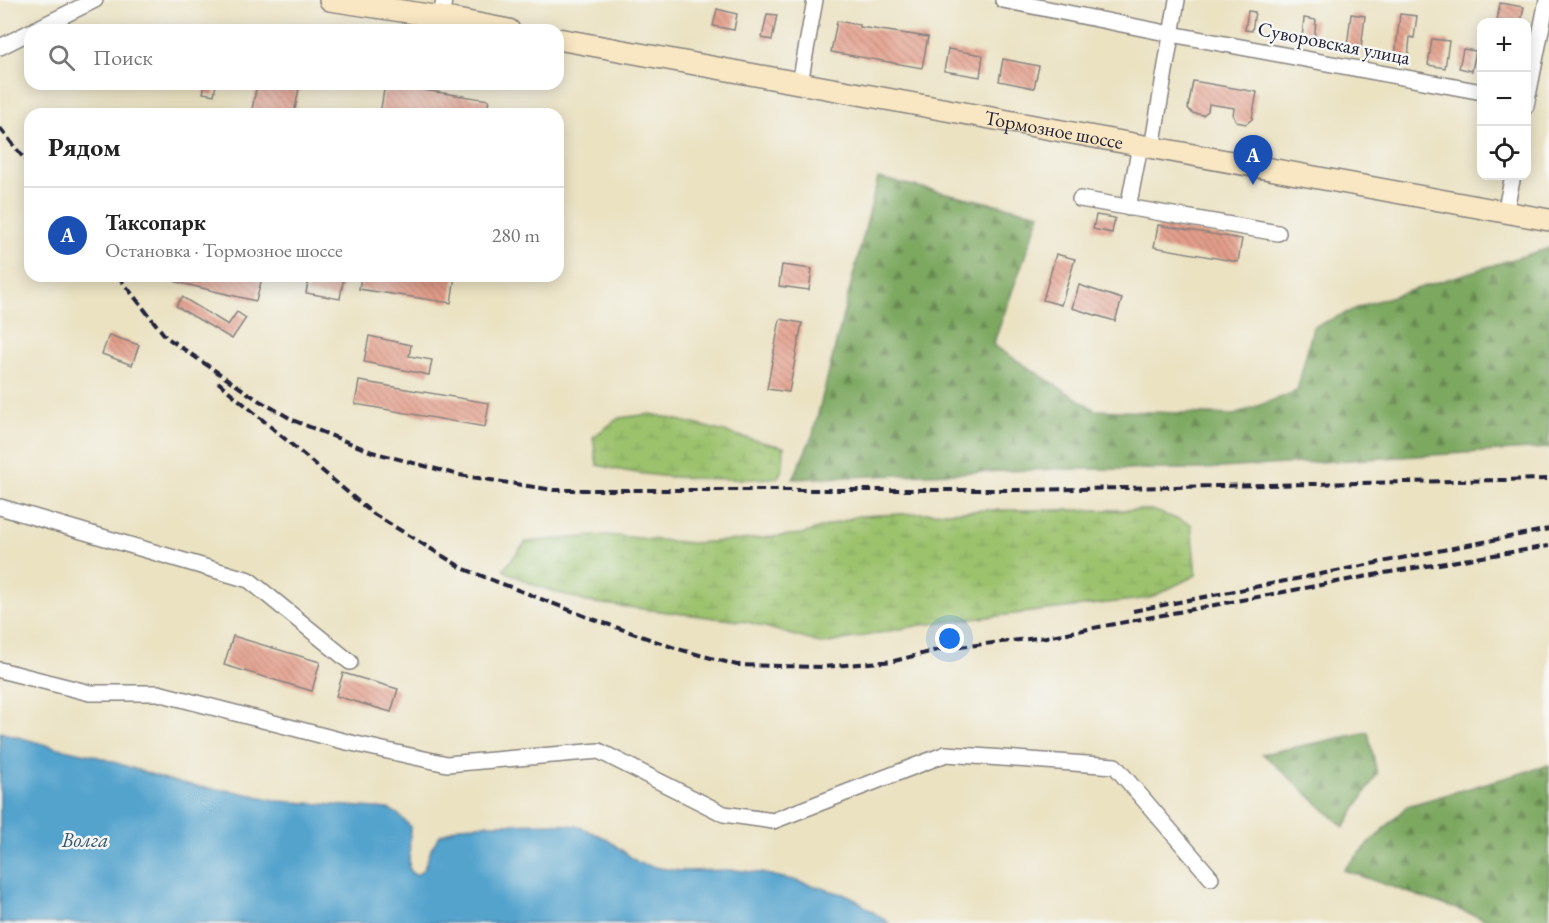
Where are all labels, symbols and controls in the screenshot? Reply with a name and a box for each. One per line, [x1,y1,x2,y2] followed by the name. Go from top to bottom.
[1256,15,1412,71] street label: Суворовская улица
[1477,18,1531,180] map controls
[1477,18,1531,72] button: +
[24,24,564,90] search box
[45,41,78,74] icon: search
[93,43,153,72] text: Поиск
[1477,72,1531,126] button: −
[982,104,1125,155] street label: Тормозное шоссе
[1477,126,1531,180] button: locate
[48,130,121,164] text: Рядом
[1234,136,1272,185] pin: A
[105,208,206,237] text: Таксопарк
[60,222,75,248] text: A
[492,222,540,248] text: 280 m
[105,237,343,263] text: Остановка · Тормозное шоссе
[935,624,964,653] your location
[61,826,108,853] water label: Волга

